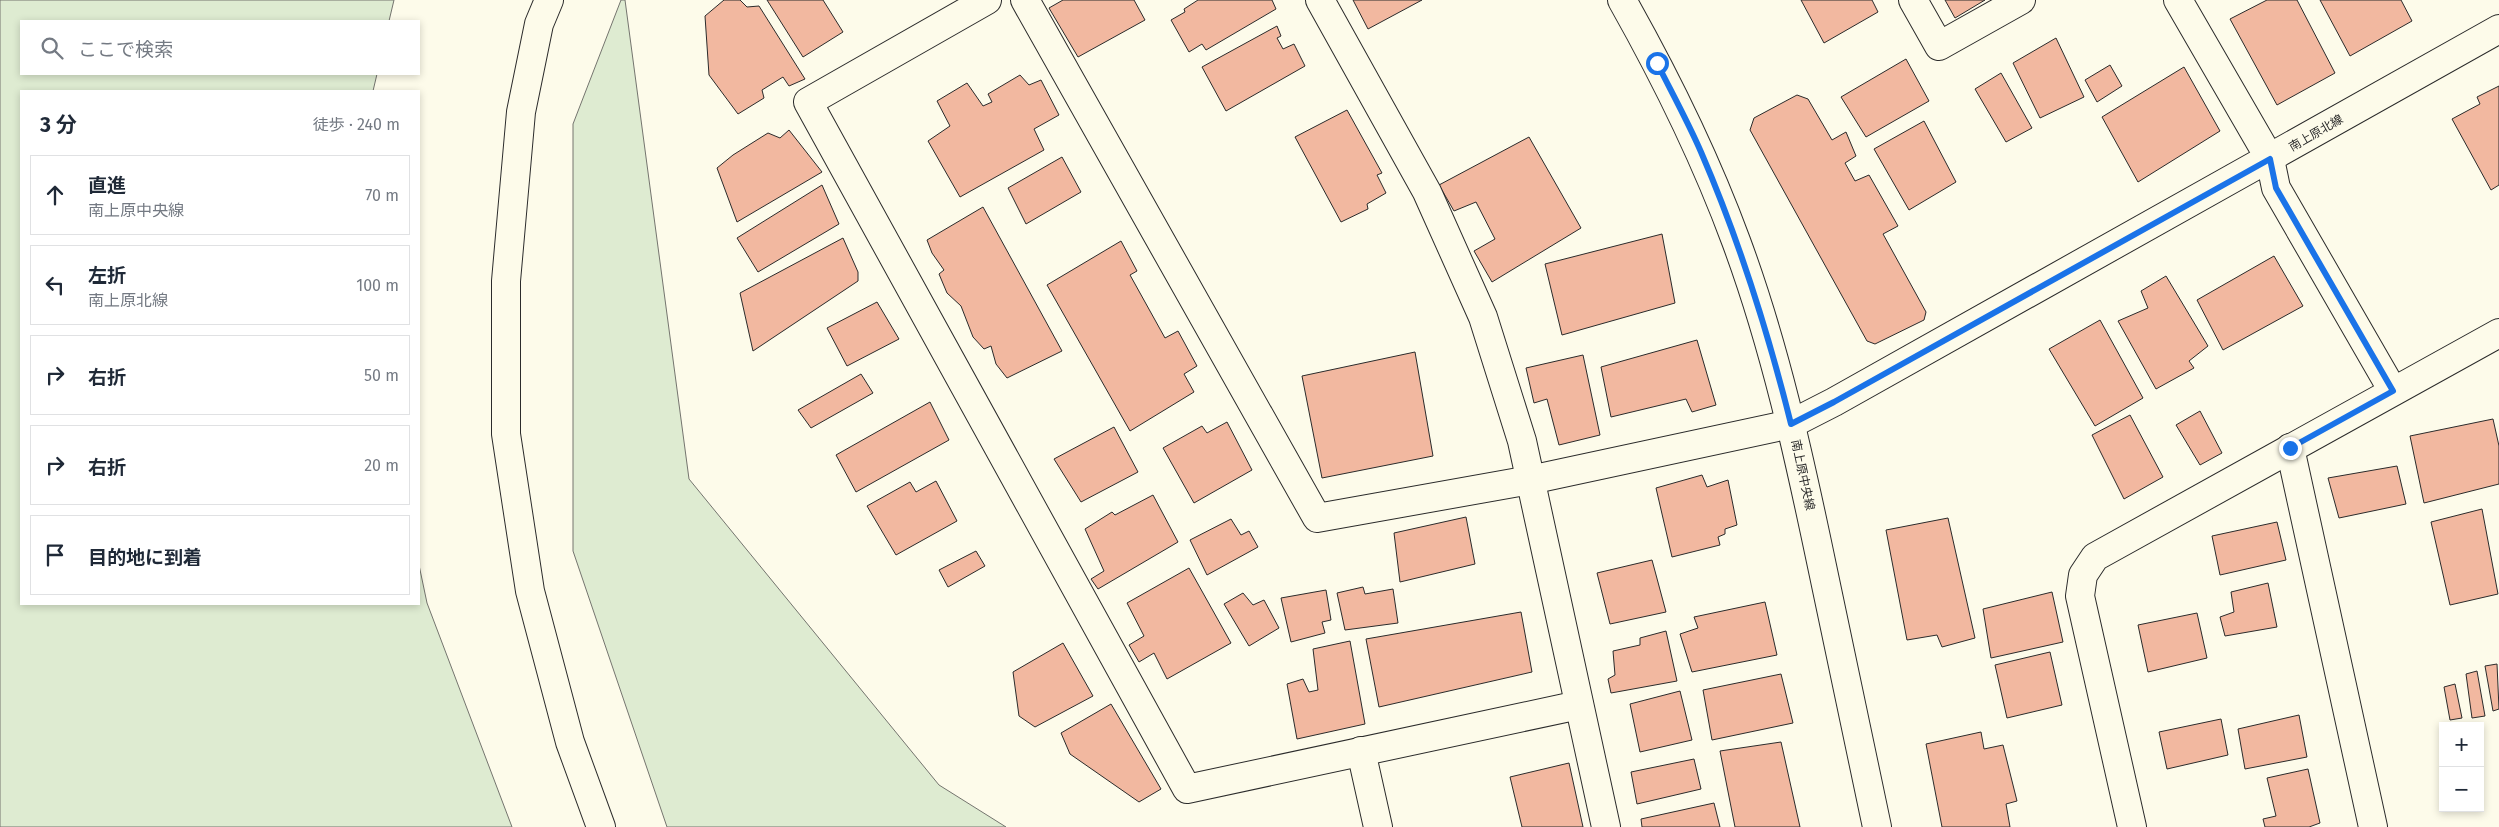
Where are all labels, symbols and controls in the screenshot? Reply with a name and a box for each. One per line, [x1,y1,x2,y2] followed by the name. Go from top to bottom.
[20,20,420,75] search box
[38,34,66,62] icon: search
[78,38,173,61] text: ここで検索
[1646,52,1669,75] route start
[40,112,77,138] text: 3 分
[2287,112,2345,154] street label: 南上原北線
[313,115,400,134] text: 徒歩 · 240 m
[88,174,126,197] text: 直進
[41,181,69,209] icon: ahead
[365,186,399,205] text: 70 m
[88,201,184,220] text: 南上原中央線
[88,264,126,287] text: 左折
[41,271,69,299] icon: left
[356,276,399,295] text: 100 m
[88,291,168,310] text: 南上原北線
[41,361,69,389] icon: right
[88,366,126,389] text: 右折
[364,366,399,385] text: 50 m
[2279,437,2302,460] route end
[1789,438,1817,512] street label: 南上原中央線
[41,451,69,479] icon: right
[88,456,126,479] text: 右折
[364,456,399,475] text: 20 m
[41,541,69,569] icon: arrive
[88,546,202,569] text: 目的地に到着
[2439,722,2484,812] map controls
[2439,722,2484,767] button: +
[2439,767,2484,812] button: −

